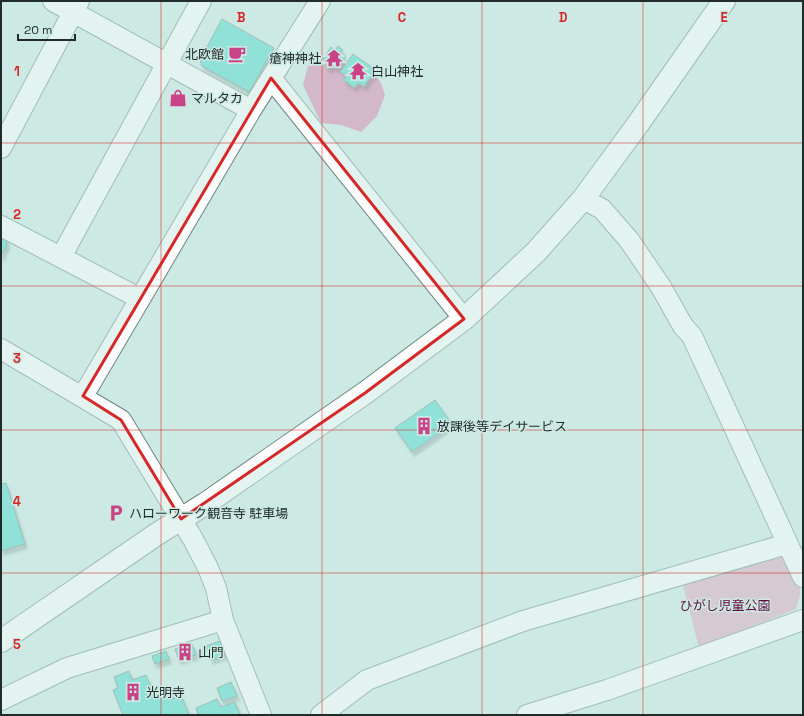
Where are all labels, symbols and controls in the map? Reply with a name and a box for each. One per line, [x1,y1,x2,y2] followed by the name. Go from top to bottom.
[237,9,246,26] text: B
[398,9,406,26] text: C
[559,9,568,26] text: D
[720,9,728,26] text: E
[18,16,75,42] scale bar
[24,22,52,38] text: 20 m
[227,44,247,64] cafe icon: 北欧館
[185,46,224,63] place label: 北欧館
[324,48,344,68] temple icon: 瘡神神社
[269,50,321,67] place label: 瘡神神社
[348,61,368,81] temple icon: 白山神社
[14,63,20,80] text: 1
[371,63,423,80] place label: 白山神社
[168,88,188,108] shop icon: マルタカ
[191,90,243,107] place label: マルタカ
[13,206,21,223] text: 2
[13,350,21,367] text: 3
[414,416,434,436] building icon: 放課後等デイサービス
[437,418,567,435] place label: 放課後等デイサービス
[13,493,21,510] text: 4
[106,503,126,523] parking icon: ハローワーク観音寺 駐車場
[129,505,288,522] place label: ハローワーク観音寺 駐車場
[679,597,771,614] park label: ひがし児童公園
[13,636,21,653] text: 5
[175,642,195,662] building icon: 山門
[198,644,224,661] place label: 山門
[123,682,143,702] building icon: 光明寺
[146,684,185,701] place label: 光明寺

